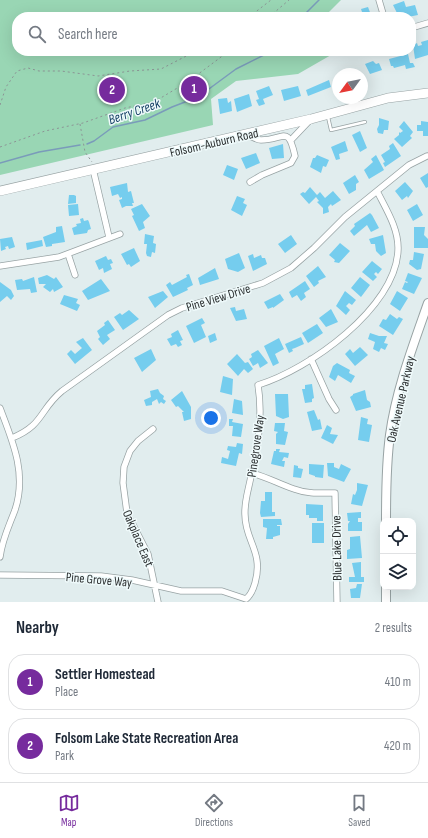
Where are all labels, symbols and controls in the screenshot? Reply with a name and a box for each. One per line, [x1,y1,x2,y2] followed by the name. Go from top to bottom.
[12,12,416,56] search box
[26,23,48,45] icon: search
[58,25,118,44] text: Search here
[332,68,368,104] north arrow
[181,74,207,104] pin: 1
[99,75,125,105] pin: 2
[106,94,163,128] water label: Berry Creek
[168,125,260,161] street label: Folsom-Auburn Road
[184,281,252,315] street label: Pine View Drive
[383,354,419,444] street label: Oak Avenue Parkway
[201,408,221,428] your location
[244,414,268,478] street label: Pinegrove Way
[119,508,157,569] street label: Oakplace East
[328,515,346,581] street label: Blue Lake Drive
[380,518,416,590] map controls
[380,518,416,554] button: locate
[380,554,416,590] button: layers
[65,569,133,591] street label: Pine Grove Way
[16,618,59,638] text: Nearby
[375,620,412,636] text: 2 results
[55,665,155,684] text: Settler Homestead
[27,674,33,690] text: 1
[385,674,411,690] text: 410 m
[55,684,78,700] text: Place
[55,729,238,748] text: Folsom Lake State Recreation Area
[27,738,33,754] text: 2
[384,738,411,754] text: 420 m
[55,748,74,764] text: Park
[58,792,80,829] tab: Map
[195,792,233,829] tab: Directions
[348,792,370,829] tab: Saved

